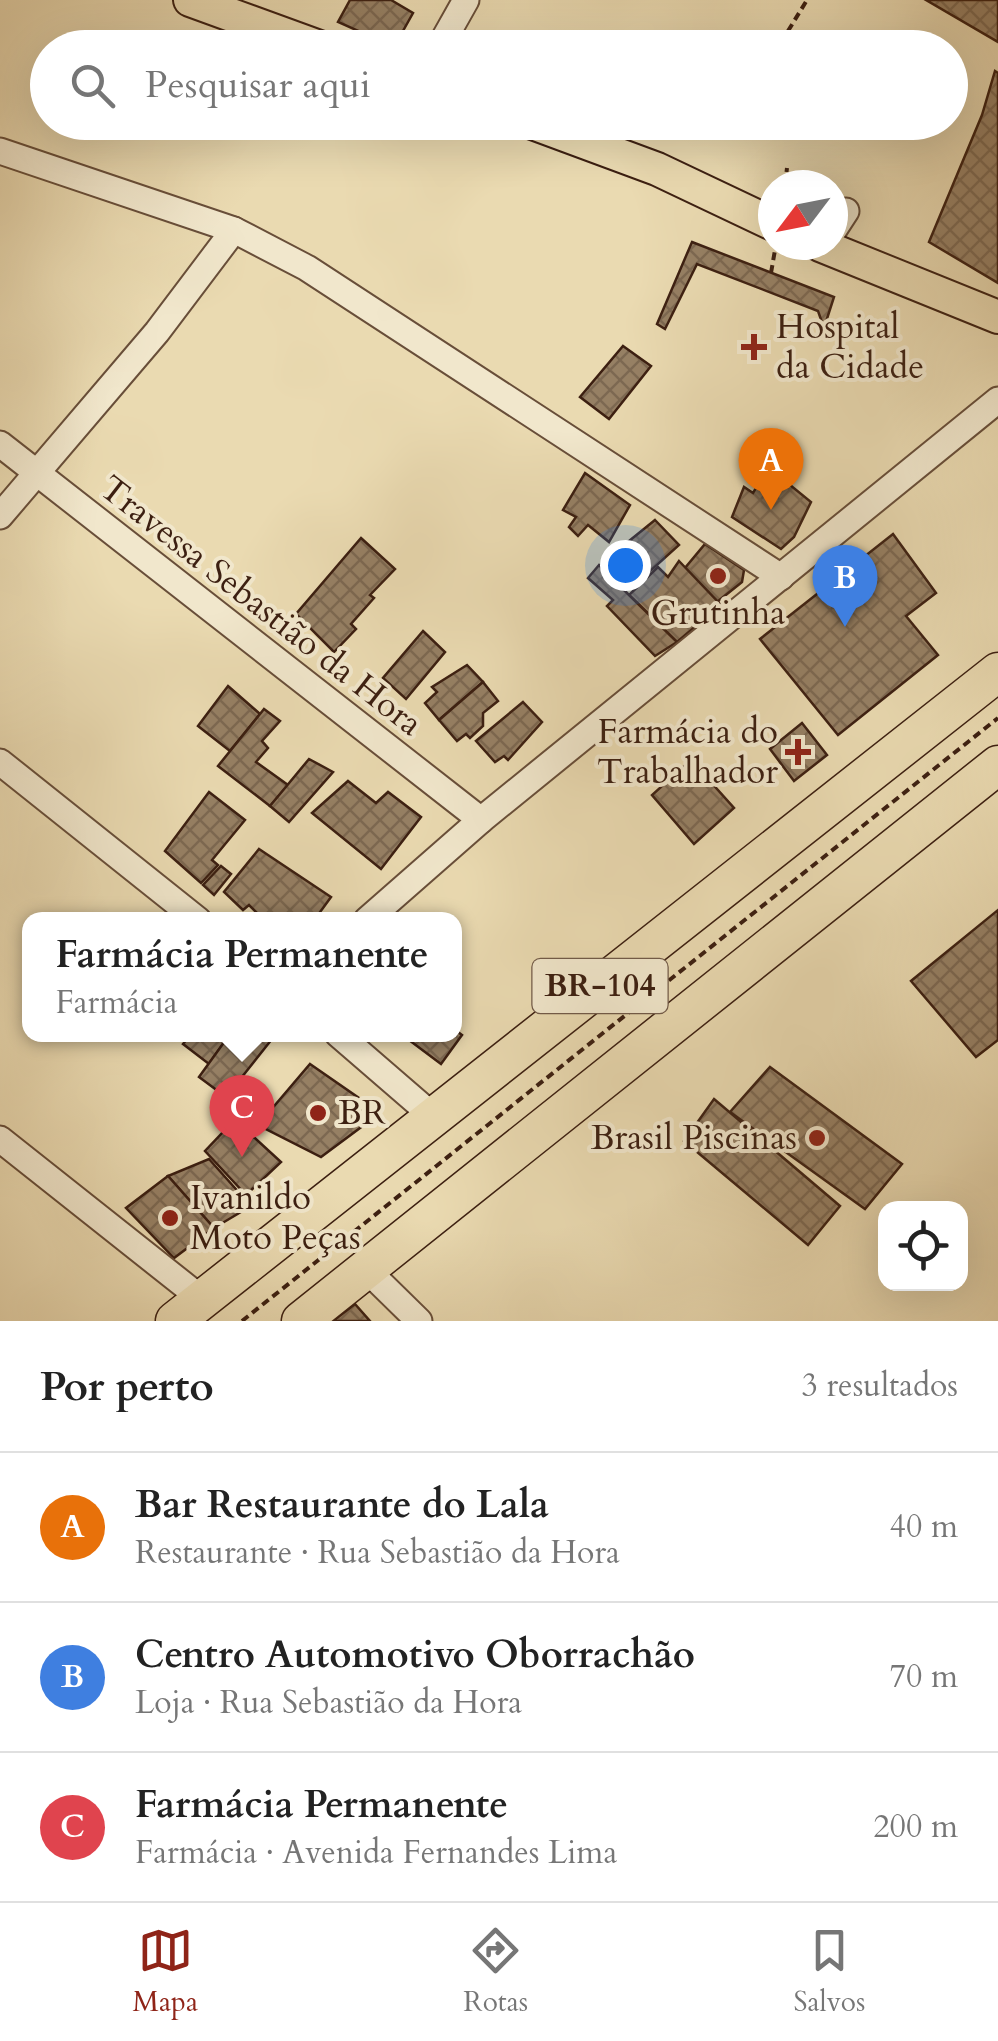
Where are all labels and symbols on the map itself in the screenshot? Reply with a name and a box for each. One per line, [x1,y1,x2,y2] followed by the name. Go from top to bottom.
[758,170,848,260] north arrow
[776,303,924,391] place label: Hospital da Cidade
[741,334,767,360] marker: Hospital da Cidade
[738,428,804,510] pin: A
[89,465,433,747] street label: Travessa Sebastião da Hora
[600,540,651,591] your location
[812,544,878,627] pin: B
[707,565,729,587] marker: Grutinha
[651,589,785,637] place label: Grutinha
[597,708,778,796] place label: Farmácia do Trabalhador
[787,741,809,763] marker: Farmácia do Trabalhador
[532,959,668,1013] road number: BR-104
[210,1074,274,1157] pin: C
[338,1089,387,1137] place label: BR
[307,1102,329,1124] marker: BR
[591,1114,797,1162] place label: Brasil Piscinas
[806,1127,828,1149] marker: Brasil Piscinas
[190,1174,361,1262] place label: Ivanildo Moto Peças
[159,1207,181,1229] marker: Ivanildo Moto Peças

